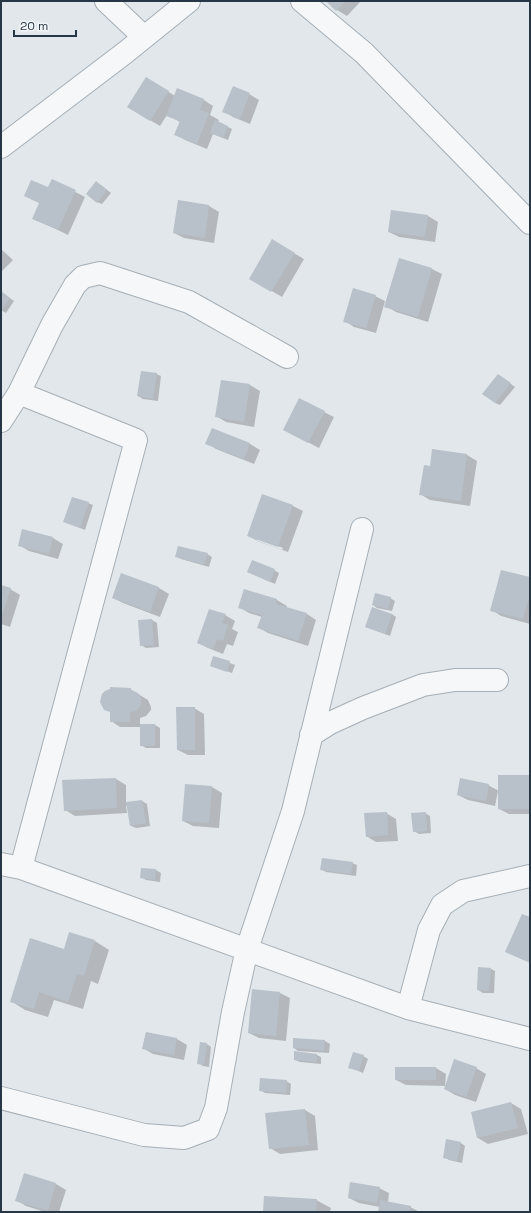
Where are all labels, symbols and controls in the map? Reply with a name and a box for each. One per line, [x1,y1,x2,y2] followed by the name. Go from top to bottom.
[14,12,76,38] scale bar
[20,18,48,34] text: 20 m

